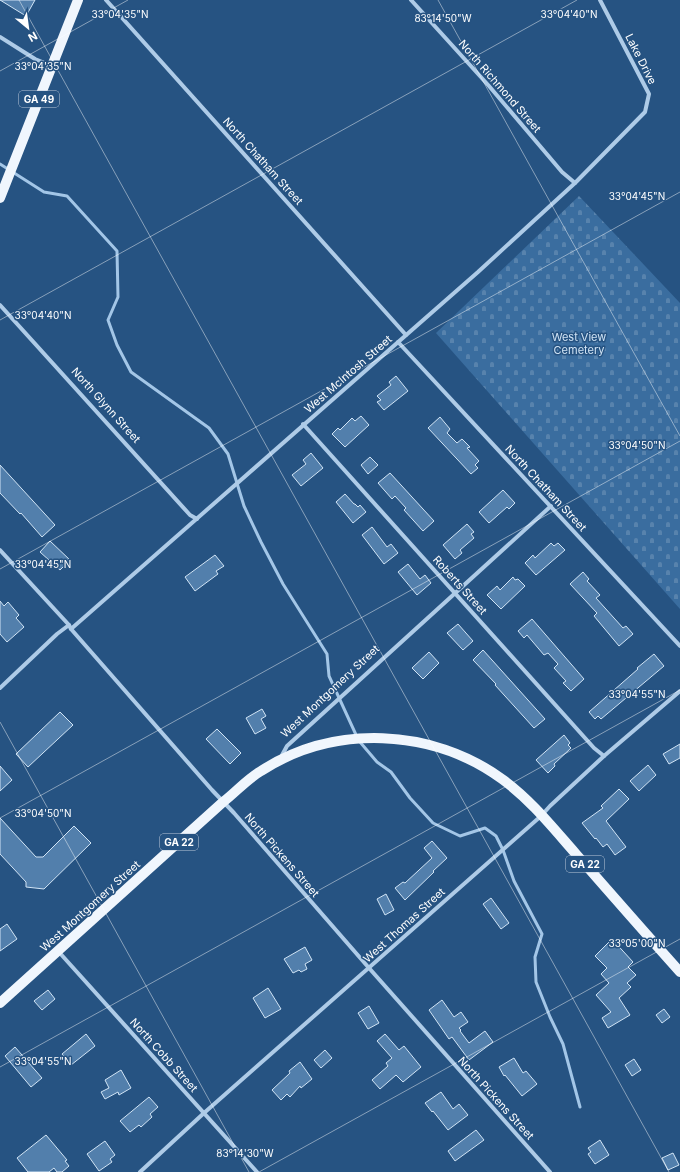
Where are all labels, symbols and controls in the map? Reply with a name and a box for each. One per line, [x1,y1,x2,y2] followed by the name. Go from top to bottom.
[8,8,48,48] north arrow
[92,8,148,20] text: 33°04'35"N
[541,8,597,20] text: 33°04'40"N
[414,12,472,24] text: 83°14'50"W
[26,29,40,45] text: N
[622,31,660,87] street label: Lake Drive
[456,37,544,136] street label: North Richmond Street
[15,60,71,72] text: 33°04'35"N
[19,91,59,107] road number: GA 49
[220,114,306,208] street label: North Chatham Street
[609,190,665,202] text: 33°04'45"N
[15,309,71,321] text: 33°04'40"N
[552,330,606,357] park label: West View Cemetery
[301,332,395,416] street label: West McIntosh Street
[68,364,144,446] street label: North Glynn Street
[608,439,666,451] text: 33°04'50"N
[502,442,590,534] street label: North Chatham Street
[430,553,490,618] street label: Roberts Street
[15,558,71,570] text: 33°04'45"N
[278,641,383,740] street label: West Montgomery Street
[609,688,665,700] text: 33°04'55"N
[14,807,72,819] text: 33°04'50"N
[242,810,323,900] street label: North Pickens Street
[160,834,198,850] road number: GA 22
[566,856,604,872] road number: GA 22
[37,857,143,955] street label: West Montgomery Street
[360,884,448,965] street label: West Thomas Street
[609,937,665,949] text: 33°05'00"N
[127,1015,201,1095] street label: North Cobb Street
[455,1054,537,1143] street label: North Pickens Street
[15,1055,71,1067] text: 33°04'55"N
[216,1147,274,1159] text: 83°14'30"W

